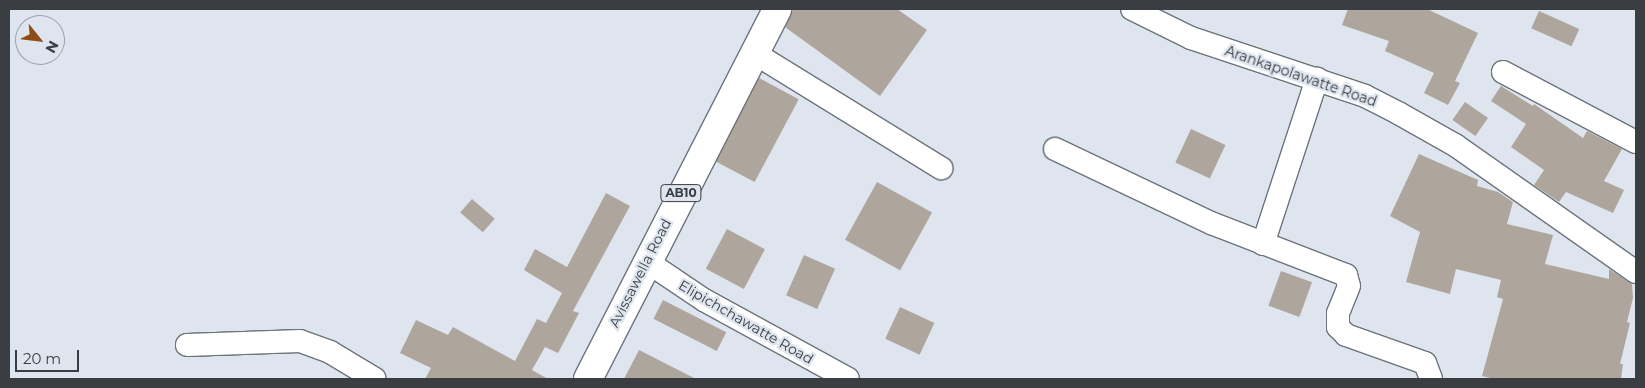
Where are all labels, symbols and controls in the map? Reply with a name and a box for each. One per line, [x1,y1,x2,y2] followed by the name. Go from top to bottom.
[15,15,65,65] north arrow
[42,37,63,56] text: N
[1223,42,1379,110] street label: Arankapolawatte Road
[660,184,702,202] road number: AB10
[605,216,675,330] street label: Avissawella Road
[676,277,816,367] street label: Elipichchawatte Road
[18,340,81,372] scale bar
[23,349,61,368] text: 20 m

